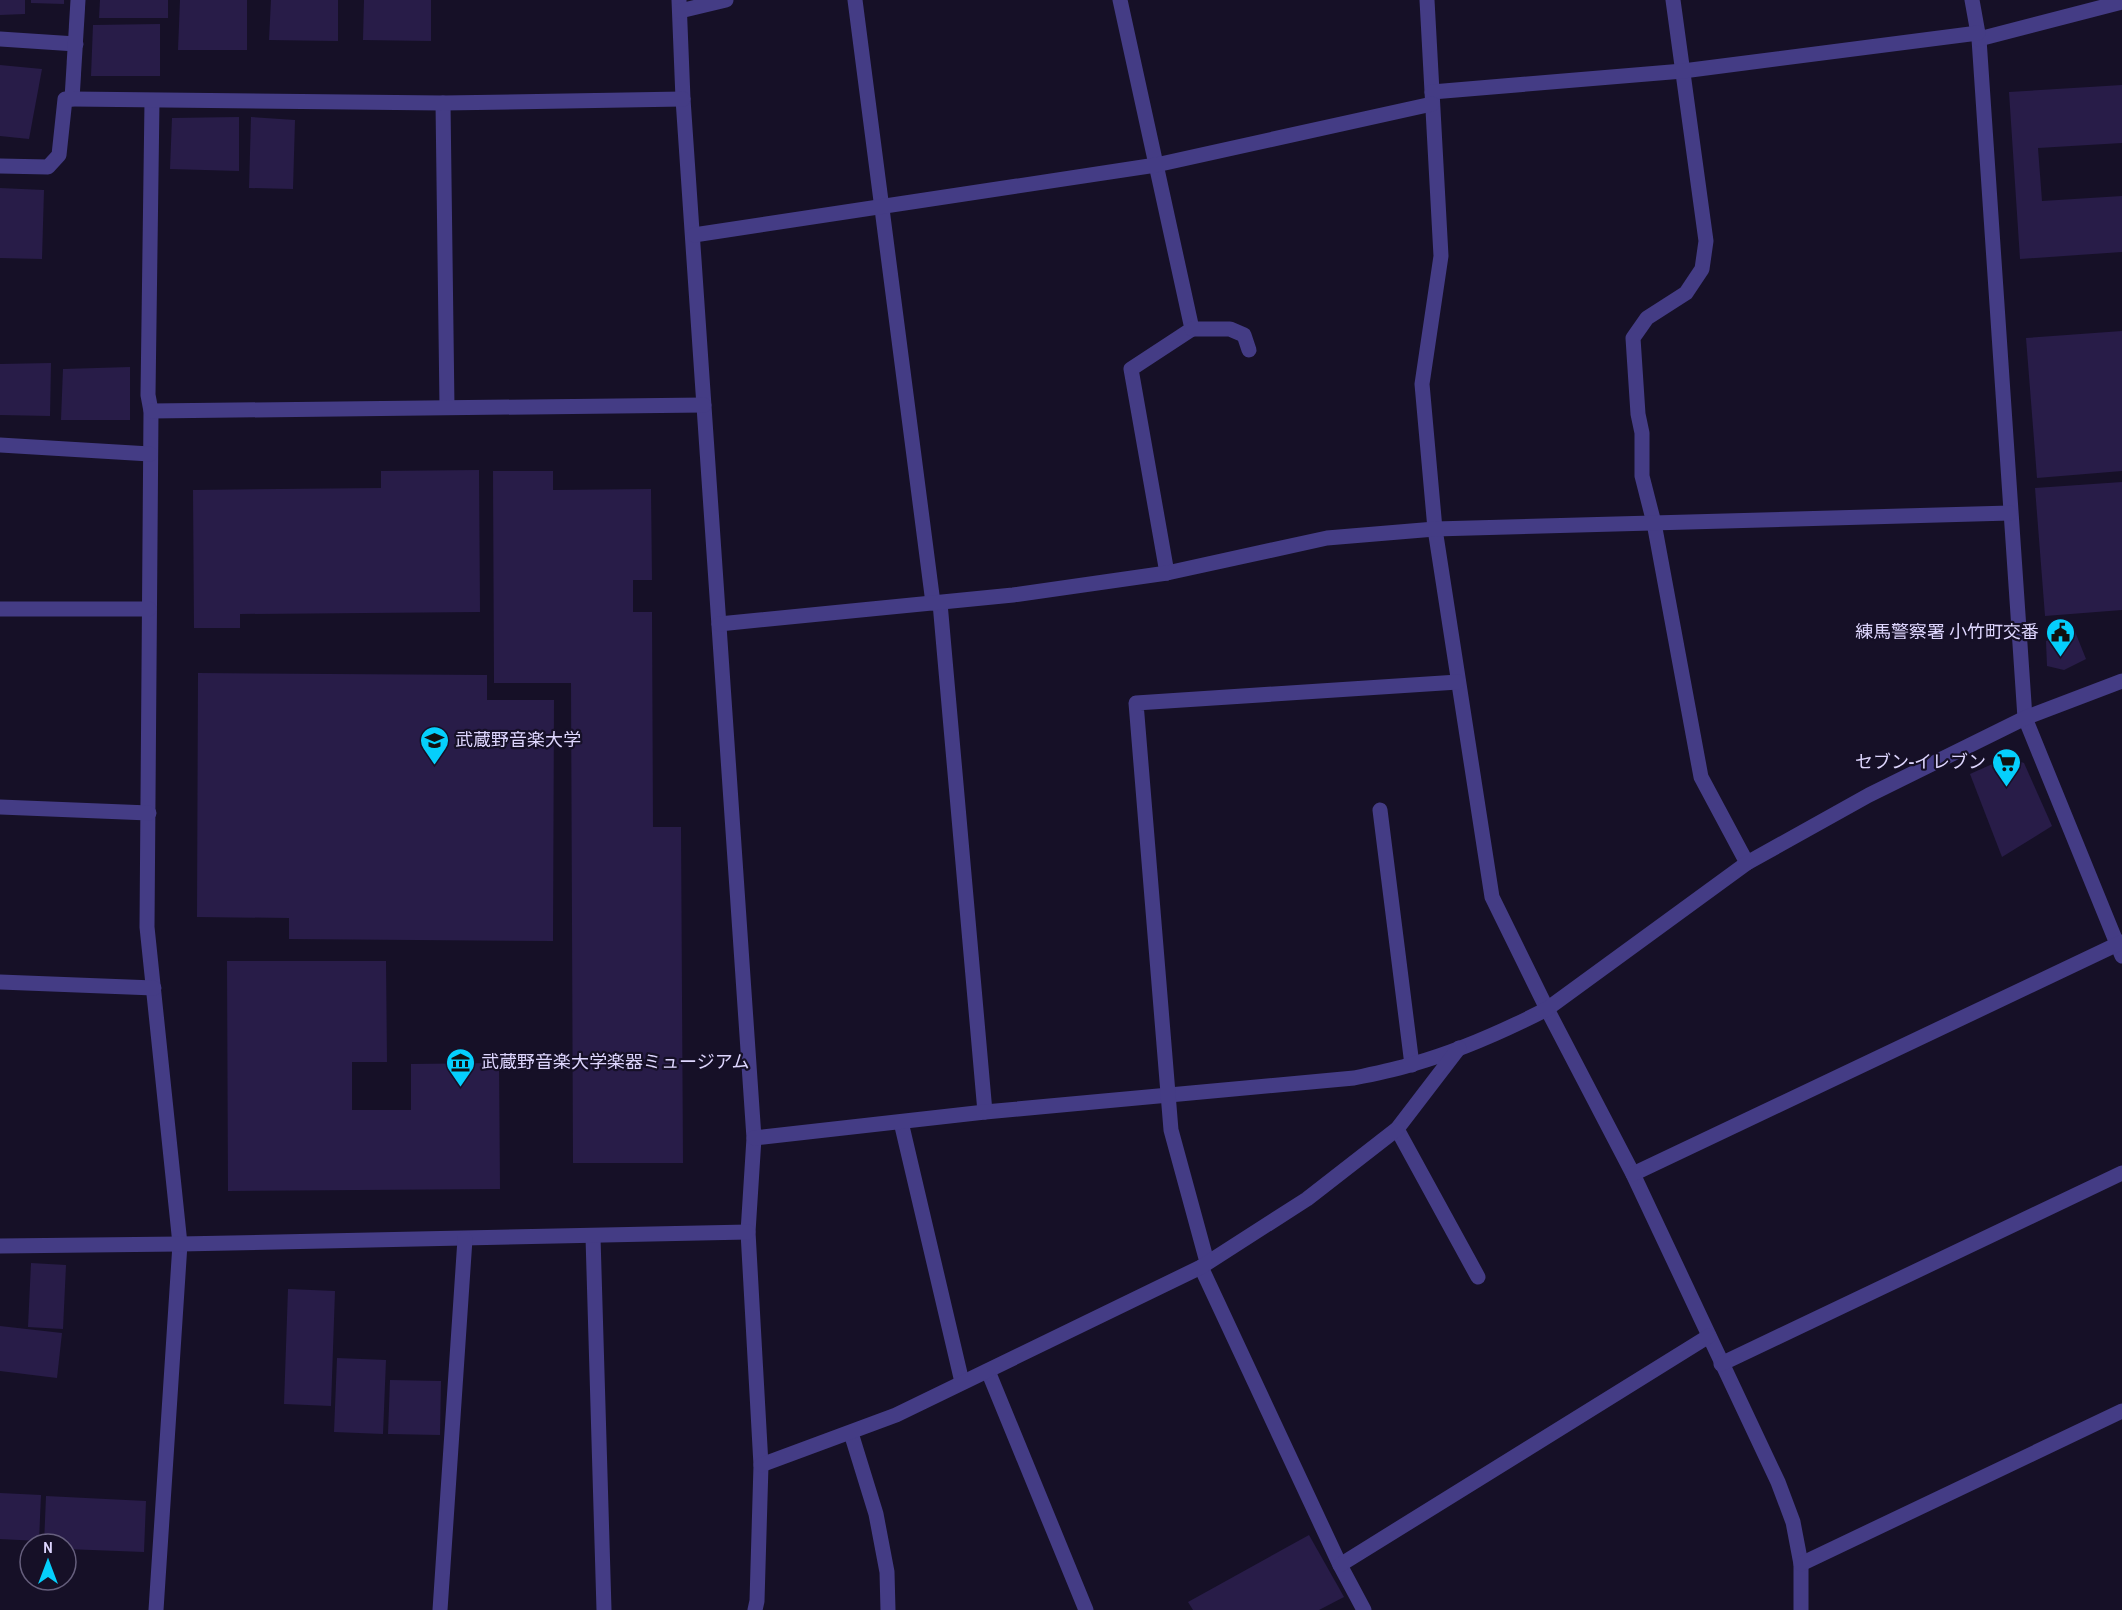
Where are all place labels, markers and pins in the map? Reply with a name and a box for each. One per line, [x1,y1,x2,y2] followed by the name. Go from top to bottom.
[2044,616,2076,658] public building icon: 練馬警察署 小竹町交番
[1855,619,2039,644] place label: 練馬警察署 小竹町交番
[418,724,450,766] school or university icon: 武蔵野音楽大学
[455,727,581,752] place label: 武蔵野音楽大学
[1991,746,2023,788] supermarket icon: セブン-イレブン
[1855,749,1986,774] place label: セブン-イレブン
[444,1046,476,1088] museum icon: 武蔵野音楽大学楽器ミュージアム
[481,1049,749,1074] place label: 武蔵野音楽大学楽器ミュージアム

